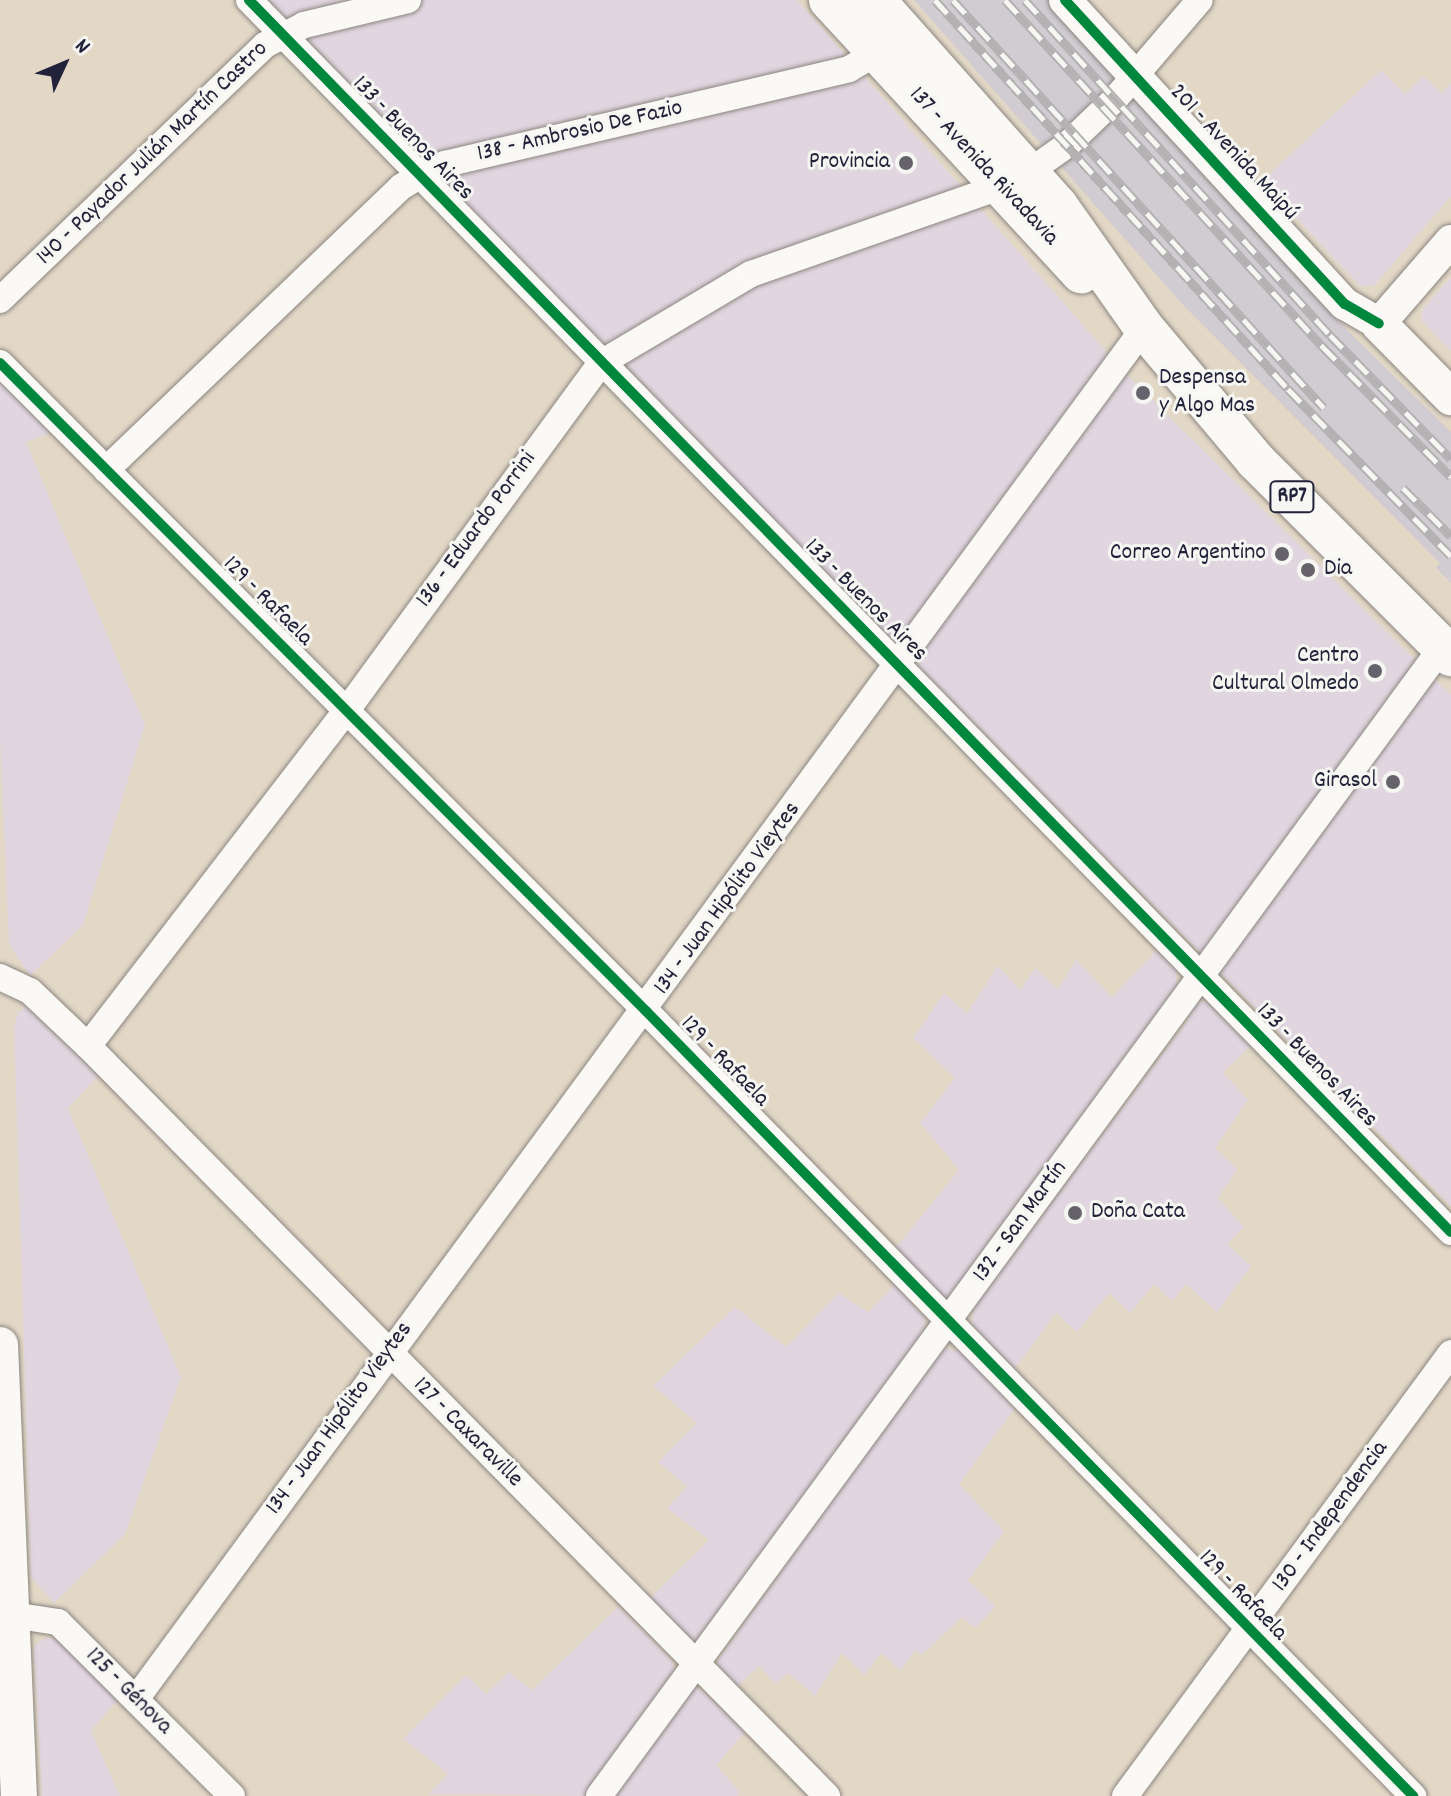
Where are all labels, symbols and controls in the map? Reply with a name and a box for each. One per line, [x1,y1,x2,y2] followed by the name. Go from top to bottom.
[24,24,104,104] north arrow
[67,32,97,62] text: N
[31,36,275,272] street label: 140 - Payador Julián Martín Castro
[345,71,479,207] street label: 133 - Buenos Aires
[1162,79,1304,227] street label: 201 - Avenida Maipú
[902,81,1064,253] street label: 137 - Avenida Rivadavia
[475,94,685,170] street label: 138 - Ambrosio De Fazio
[809,149,890,177] place label: Provincia
[897,154,915,172] marker: Provincia
[1159,365,1255,421] place label: Despensa y Algo Mas
[1134,384,1152,402] marker: Despensa y Algo Mas
[411,446,543,614] street label: 136 - Eduardo Porrini
[1268,479,1316,515] road number: RP7
[797,533,933,669] street label: 133 - Buenos Aires
[1110,540,1266,568] place label: Correo Argentino
[1273,545,1291,563] marker: Correo Argentino
[216,551,318,653] street label: 129 - Rafaela
[1324,556,1352,584] place label: Dia
[1299,561,1317,579] marker: Dia
[1212,643,1359,699] place label: Centro Cultural Olmedo
[1366,662,1384,680] marker: Centro Cultural Olmedo
[1314,768,1377,796] place label: Girasol
[1384,773,1402,791] marker: Girasol
[648,797,808,1001] street label: 134 - Juan Hipólito Vieytes
[1249,998,1383,1134] street label: 133 - Buenos Aires
[673,1010,775,1114] street label: 129 - Rafaela
[967,1156,1075,1288] street label: 132 - San Martín
[1091,1199,1185,1227] place label: Doña Cata
[1066,1204,1084,1222] marker: Doña Cata
[260,1317,420,1521] street label: 134 - Juan Hipólito Vieytes
[406,1372,528,1494] street label: 127 - Caxaraville
[1267,1436,1395,1598] street label: 130 - Independencia
[1191,1544,1293,1648] street label: 129 - Rafaela
[78,1642,178,1742] street label: 125 - Génova

